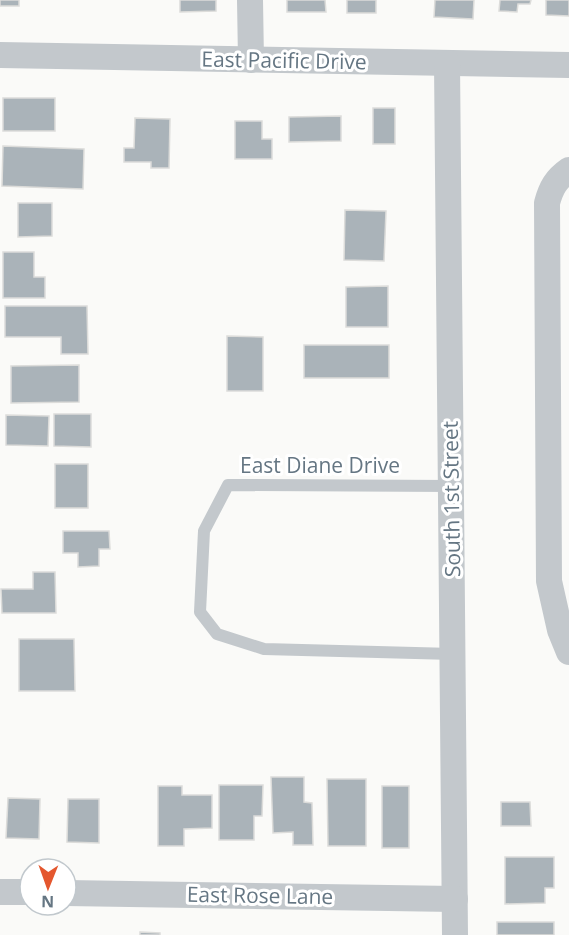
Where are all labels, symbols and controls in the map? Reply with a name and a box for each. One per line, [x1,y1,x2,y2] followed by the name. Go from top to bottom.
[201,45,367,75] street label: East Pacific Drive
[436,421,466,577] street label: South 1st Street
[240,451,400,479] street label: East Diane Drive
[18,857,78,917] north arrow
[187,880,333,910] street label: East Rose Lane
[41,891,54,913] text: N

